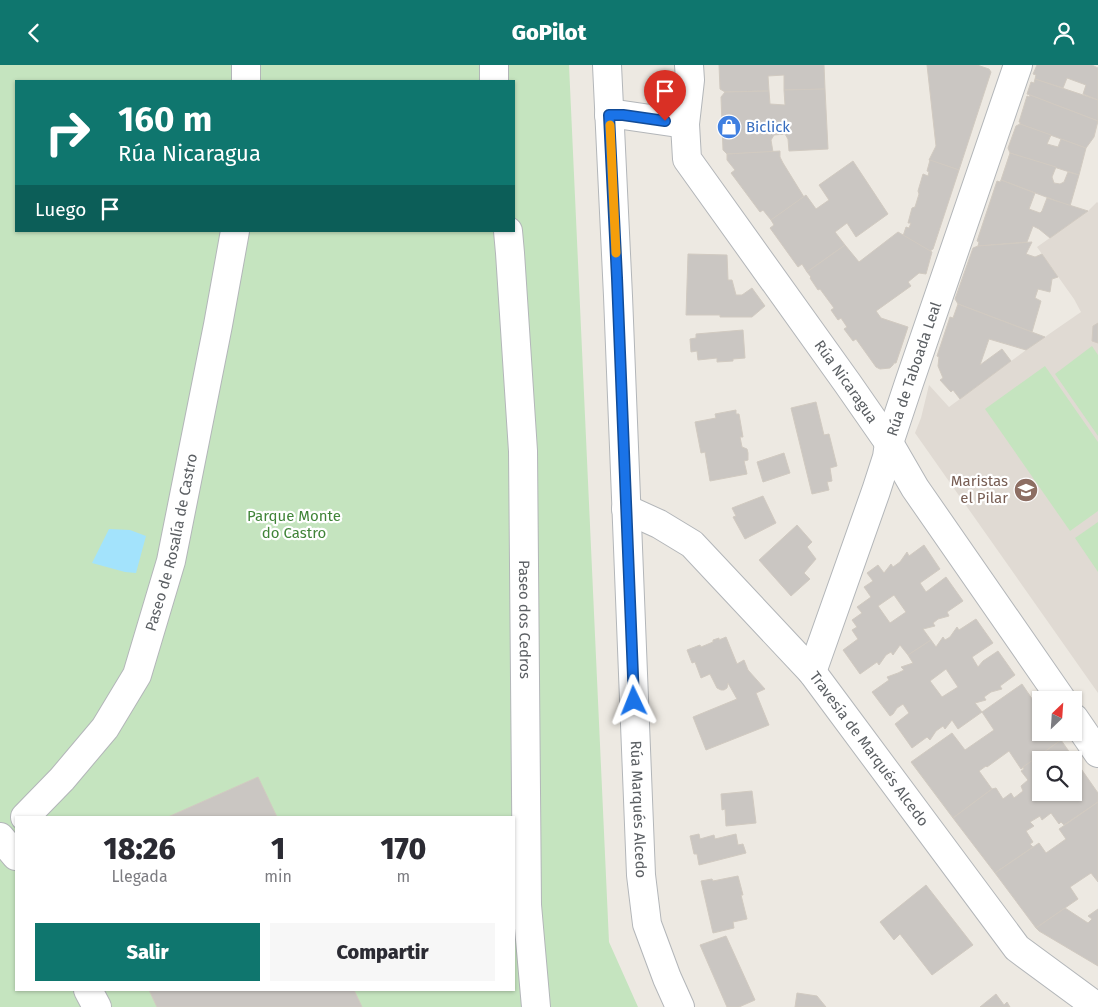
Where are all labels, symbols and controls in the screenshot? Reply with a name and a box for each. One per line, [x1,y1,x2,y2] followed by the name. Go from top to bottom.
[20,19,48,47] icon: back
[512,19,586,46] text: GoPilot
[1050,19,1078,47] icon: person
[644,70,686,121] pin
[651,77,679,105] icon: arrive
[118,98,212,140] text: 160 m
[35,100,100,165] icon: right
[716,114,742,140] shop icon: Biclick
[746,118,790,136] place label: Biclick
[118,140,261,167] text: Rúa Nicaragua
[96,195,124,223] icon: arrive
[35,198,86,221] text: Luego
[883,299,945,438] street label: Rúa de Taboada Leal
[811,337,881,427] street label: Rúa Nicaragua
[142,452,201,633] street label: Paseo de Rosalía de Castro
[951,472,1008,507] place label: Maristas el Pilar
[1013,477,1039,503] school or university icon: Maristas el Pilar
[247,507,341,542] park label: Parque Monte do Castro
[515,560,534,679] street label: Paseo dos Cedros
[806,668,932,830] street label: Travesía de Marqués Alcedo
[607,674,659,726] position arrow
[1032,691,1082,741] north arrow
[1032,691,1082,801] map controls
[627,740,650,879] street label: Rúa Marqués Alcedo
[1032,751,1082,801] button: search
[104,831,176,867] text: 18:26
[271,831,285,867] text: 1
[380,831,426,867] text: 170
[112,867,168,886] text: Llegada
[264,867,292,886] text: min
[397,867,410,886] text: m
[35,923,260,981] button: Salir
[270,923,495,981] button: Compartir

